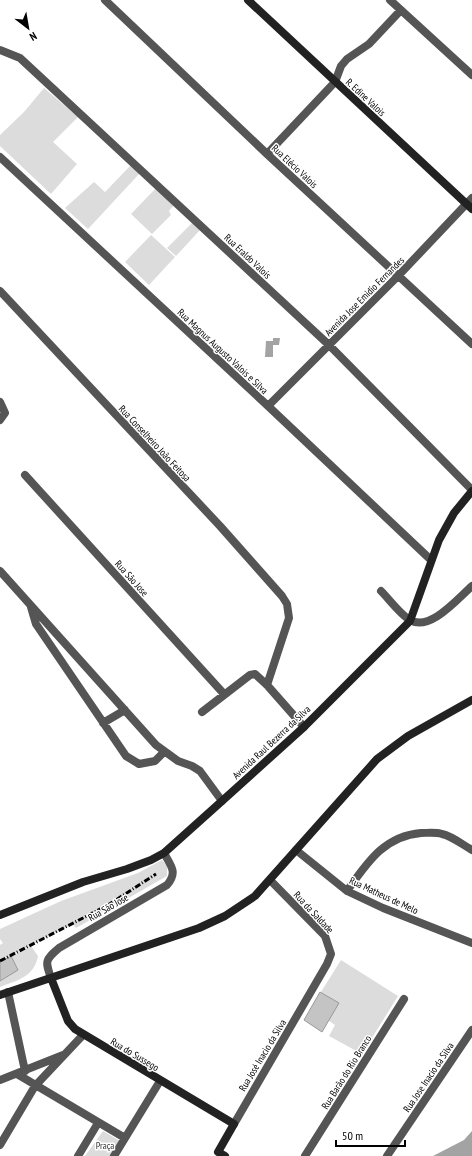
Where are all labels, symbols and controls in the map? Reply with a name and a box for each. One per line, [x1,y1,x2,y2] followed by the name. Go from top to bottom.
[8,8,48,48] north arrow
[27,29,39,44] text: N
[343,76,389,119] street label: R. Edine Valois
[269,142,321,191] street label: Rua Elécio Valois
[221,231,274,282] street label: Rua Eraldo Valois
[322,253,407,339] street label: Avenida Jose Emidio Fernandes
[175,306,271,397] street label: Rua Magnus Augusto Valois e Silva
[116,402,193,484] street label: Rua Conselheiro João Feitosa
[112,558,151,599] street label: Rua São Jose
[230,703,313,782] street label: Avenida Raul Bezerra da Silva
[347,874,420,917] street label: Rua Matheus de Melo
[291,888,337,936] street label: Rua da Saldade
[86,891,131,924] street label: Rua São Jose
[236,1017,289,1094] street label: Rua José Inacio da Silva
[318,1033,374,1112] street label: Rua Barão do Rio Branco
[108,1035,161,1074] street label: Rua do Sussego
[400,1040,457,1115] street label: Rua Jose Inacio da Silva
[336,1122,405,1148] scale bar
[342,1128,363,1143] text: 50 m
[96,1139,114,1152] park label: Praça

